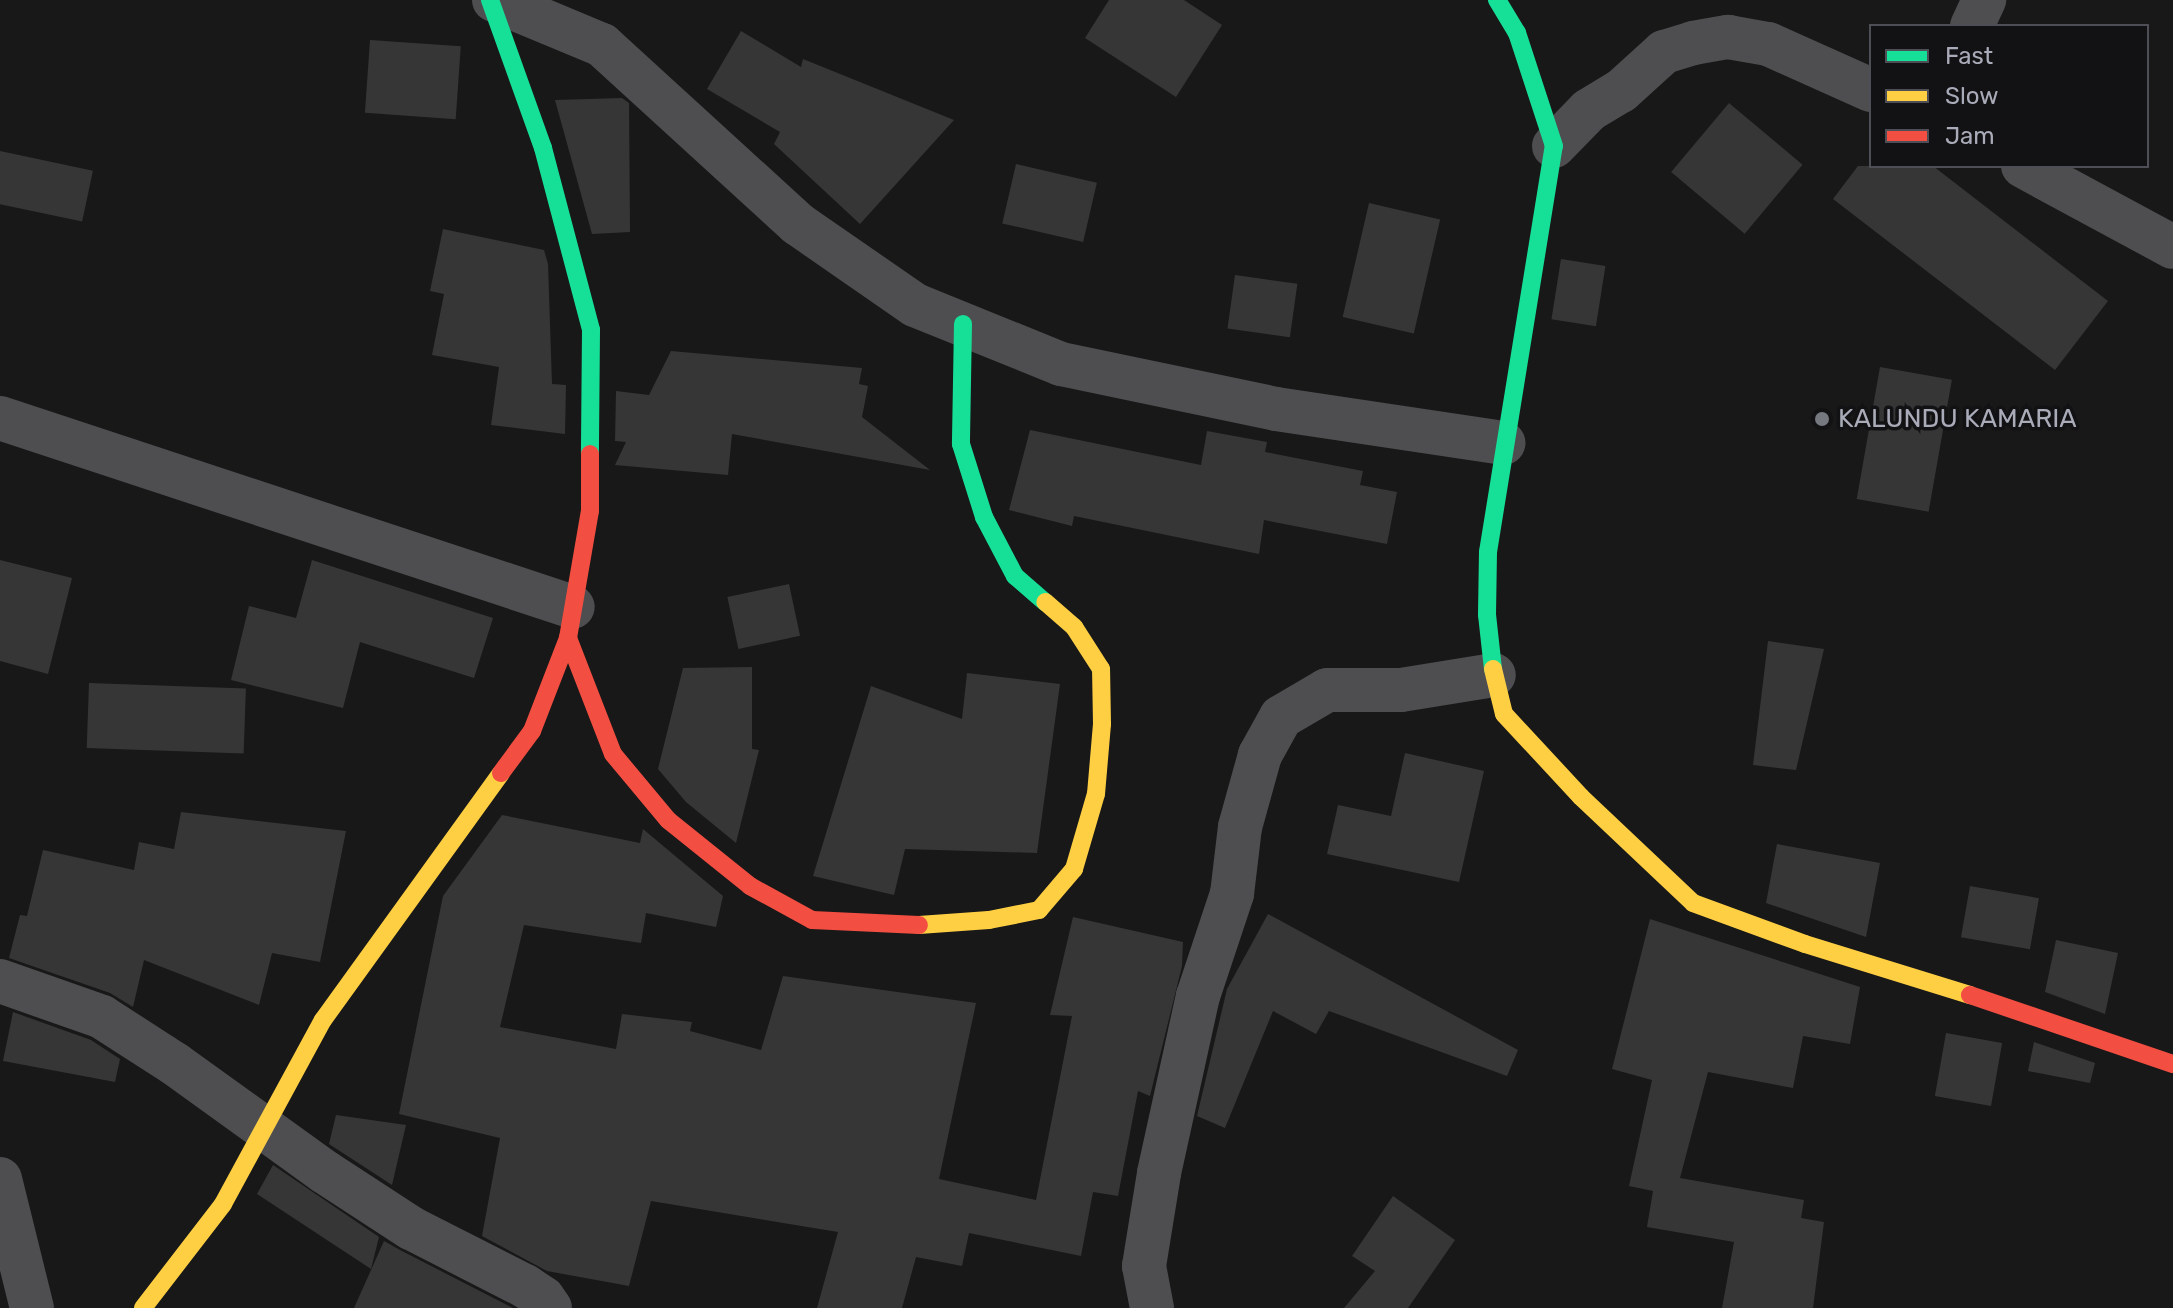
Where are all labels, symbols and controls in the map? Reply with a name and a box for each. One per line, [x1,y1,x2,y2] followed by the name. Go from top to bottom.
[1869,24,2149,168] legend
[1945,42,1993,70] text: Fast
[1945,82,1998,110] text: Slow
[1945,122,1995,150] text: Jam
[1838,403,2077,435] place label: KALUNDU KAMARIA
[1813,410,1831,428] marker: KALUNDU KAMARIA

